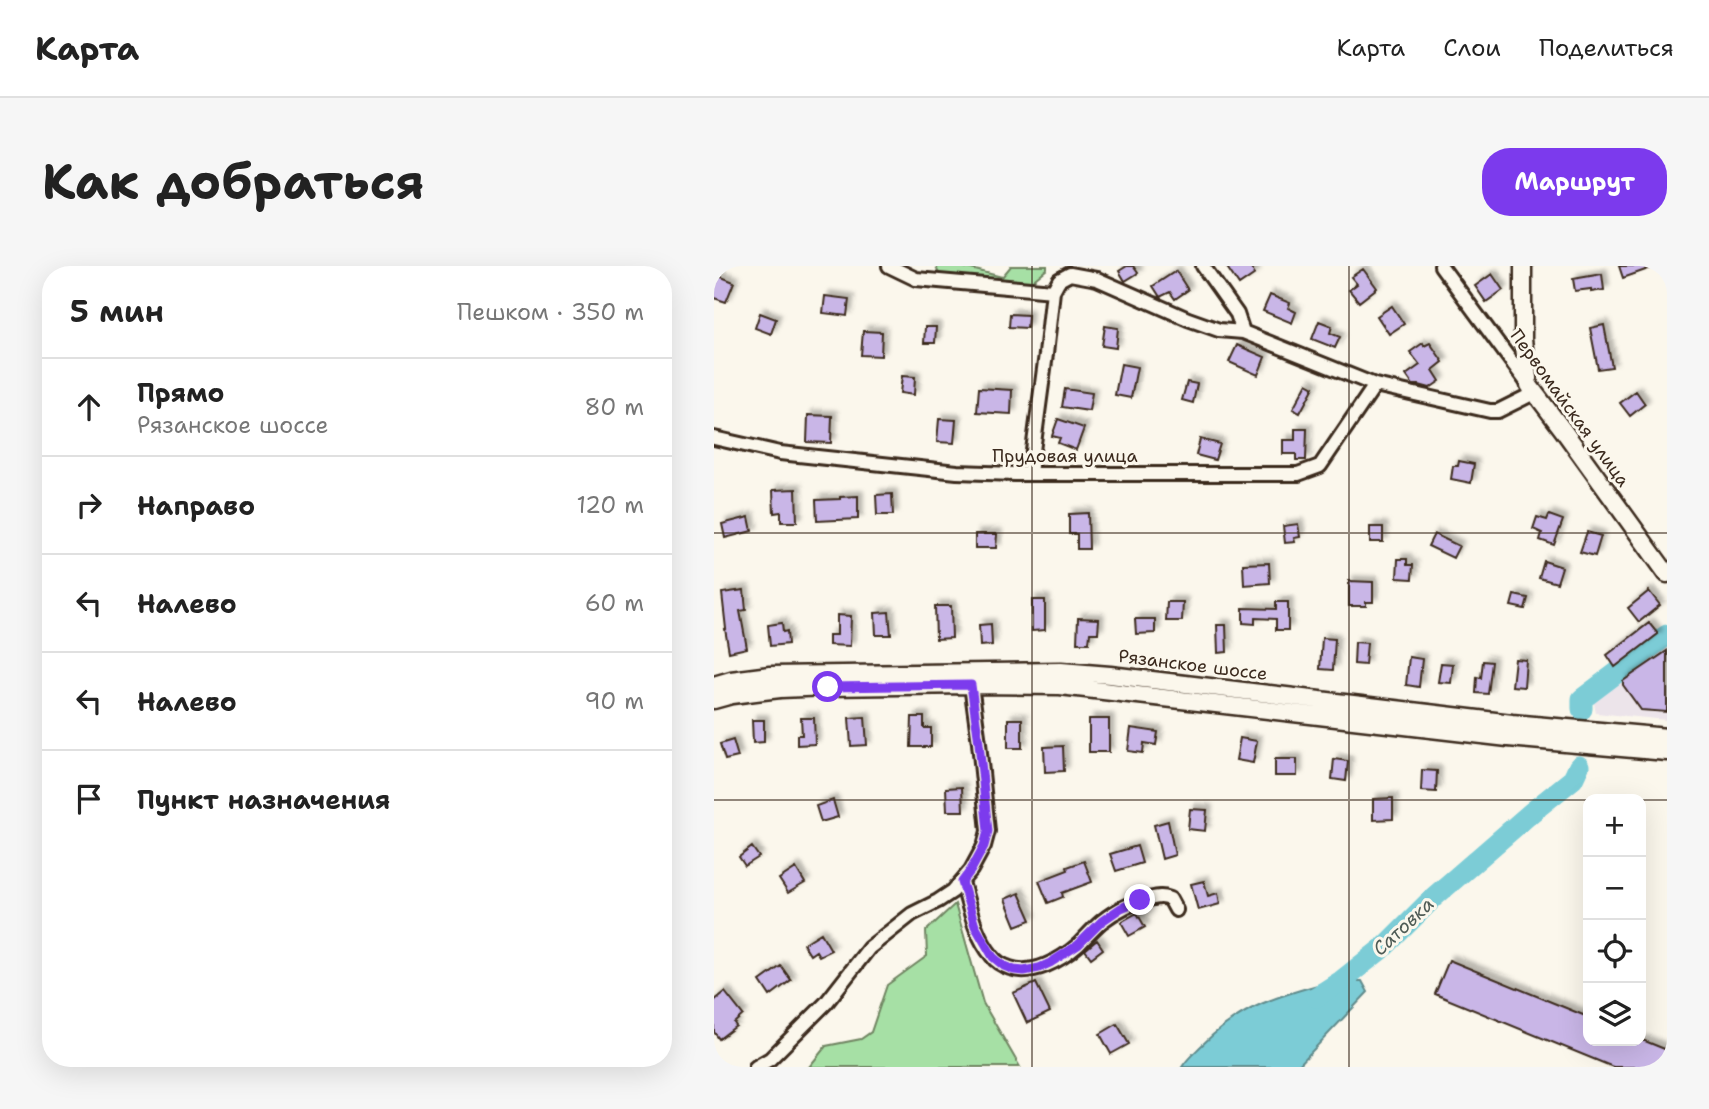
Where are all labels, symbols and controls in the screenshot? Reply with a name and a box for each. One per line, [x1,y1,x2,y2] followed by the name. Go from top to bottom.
[35,26,139,71] text: Карта
[1337,32,1405,64] text: Карта
[1443,32,1501,64] text: Слои
[1539,32,1674,64] text: Поделиться
[1482,148,1667,216] button: Маршрут
[42,149,424,215] text: Как добраться
[70,291,164,332] text: 5 мин
[457,297,644,327] text: Пешком · 350 m
[1505,325,1635,491] street label: Первомайская улица
[137,375,225,410] text: Прямо
[70,388,108,426] icon: ahead
[585,392,644,422] text: 80 m
[137,410,329,440] text: Рязанское шоссе
[992,444,1138,468] street label: Прудовая улица
[70,486,108,524] icon: right
[137,488,255,523] text: Направо
[576,490,644,520] text: 120 m
[70,584,108,622] icon: left
[137,586,237,621] text: Налево
[585,588,644,618] text: 60 m
[1117,644,1269,686] street label: Рязанское шоссе
[812,671,843,702] route start
[70,682,108,720] icon: left
[137,684,237,719] text: Налево
[584,686,644,716] text: 90 m
[70,780,108,818] icon: arrive
[137,782,390,817] text: Пункт назначения
[1583,794,1646,1046] map controls
[1583,794,1646,857] button: +
[1583,857,1646,920] button: −
[1124,884,1155,915] route end
[1367,892,1439,961] water label: Сатовка
[1583,920,1646,983] button: locate
[1583,983,1646,1046] button: layers

